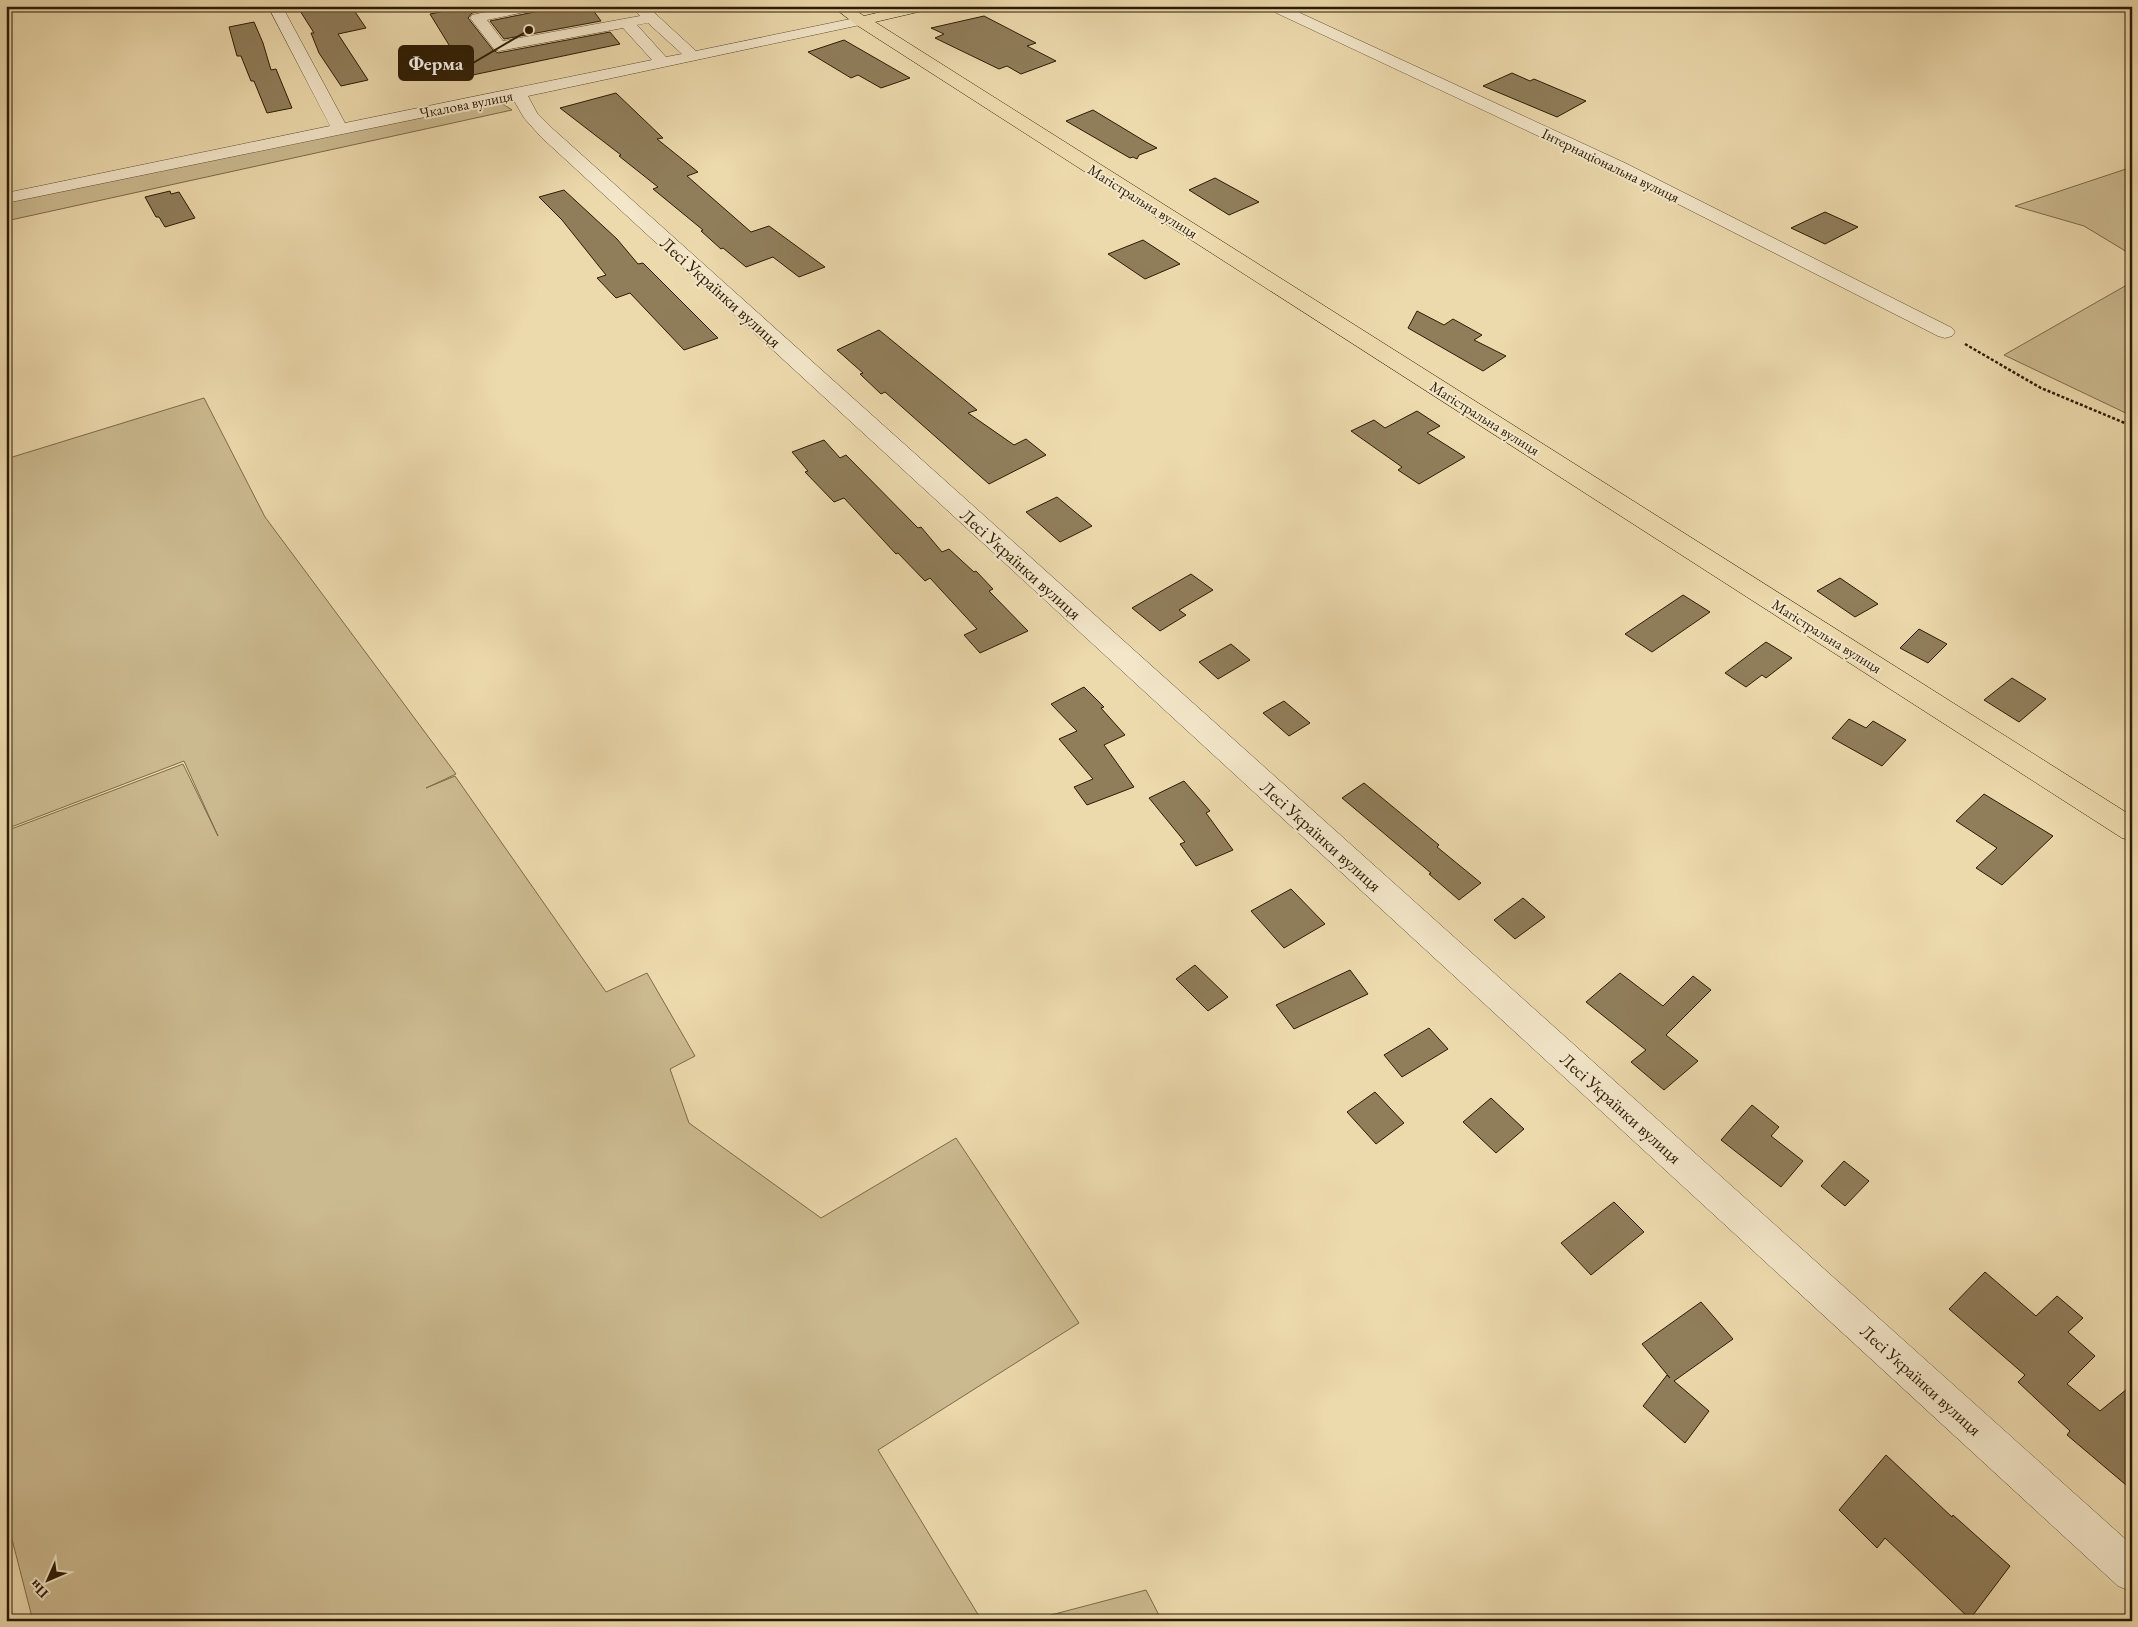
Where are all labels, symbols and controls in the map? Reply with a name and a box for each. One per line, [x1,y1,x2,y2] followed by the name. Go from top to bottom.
[399,46,473,80] callout: Ферма
[409,51,464,76] text: Ферма
[418,86,515,122] street label: Чкалова вулиця
[1539,123,1683,207] street label: Інтернаціональна вулиця
[1085,160,1202,242] street label: Магістральна вулиця
[656,231,786,353] street label: Лесі Українки вулиця
[1427,377,1544,459] street label: Магістральна вулиця
[956,503,1086,625] street label: Лесі Українки вулиця
[1769,595,1886,677] street label: Магістральна вулиця
[1256,775,1386,897] street label: Лесі Українки вулиця
[1556,1047,1686,1169] street label: Лесі Українки вулиця
[1856,1319,1986,1441] street label: Лесі Українки вулиця
[22,1554,72,1604] north arrow
[26,1576,52,1602] text: Пн

